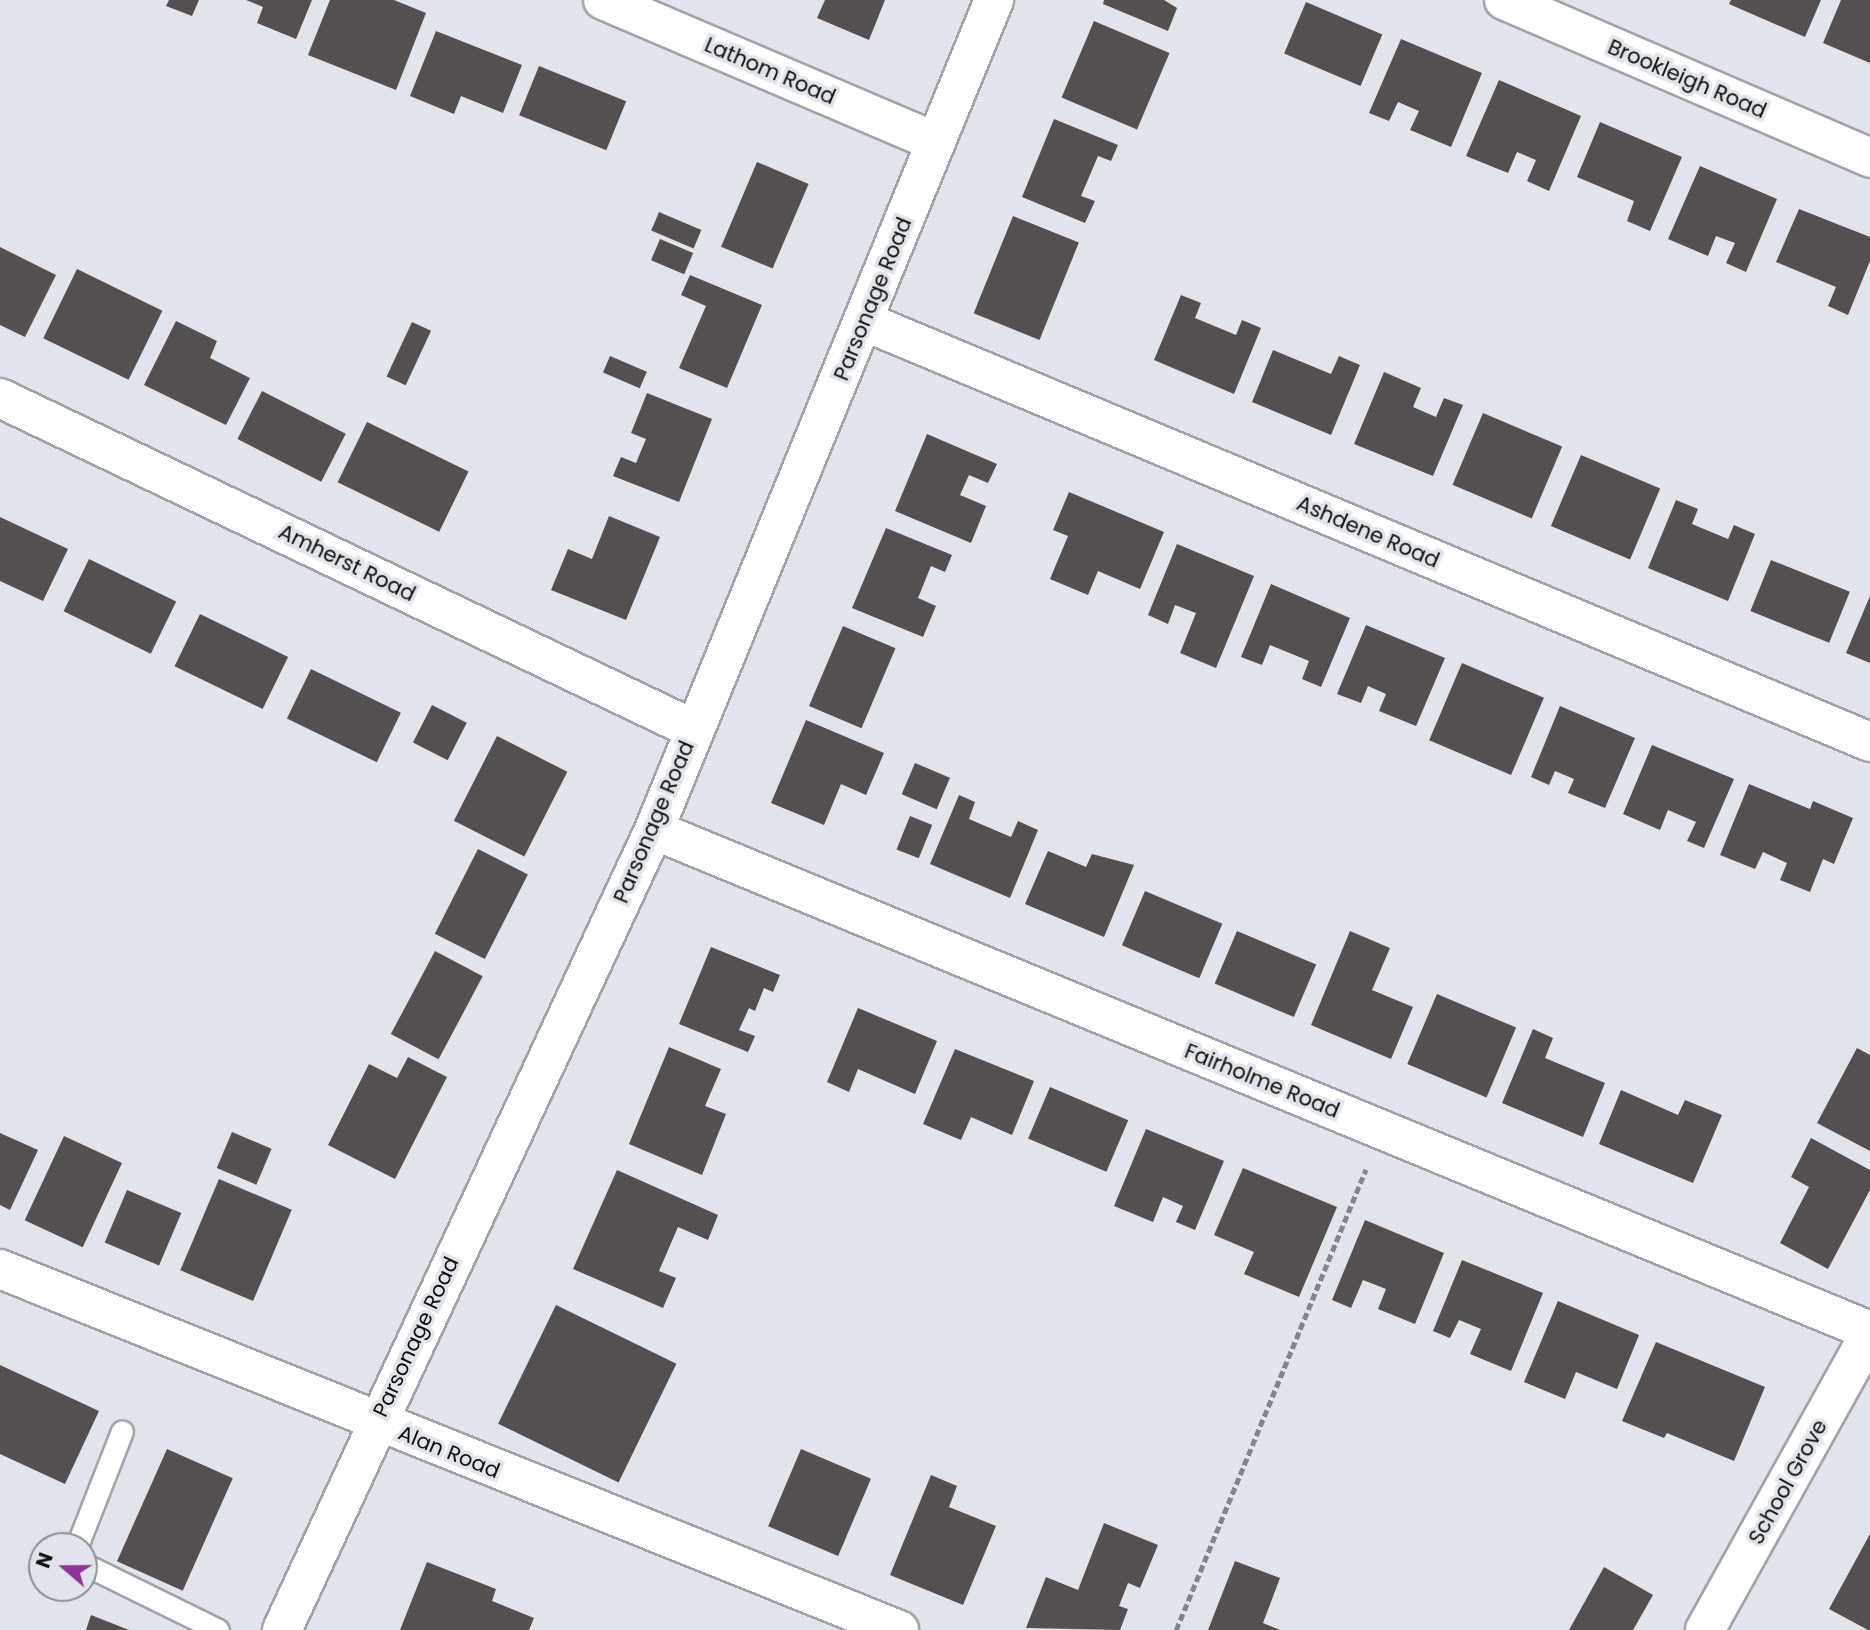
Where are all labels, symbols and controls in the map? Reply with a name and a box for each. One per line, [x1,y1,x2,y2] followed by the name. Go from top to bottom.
[701,32,839,110] street label: Lathom Road
[1604,34,1770,124] street label: Brookleigh Road
[829,214,917,384] street label: Parsonage Road
[1293,491,1443,573] street label: Ashdene Road
[275,519,419,607] street label: Amherst Road
[608,737,700,907] street label: Parsonage Road
[1181,1038,1343,1124] street label: Fairholme Road
[368,1253,464,1421] street label: Parsonage Road
[1743,1415,1833,1549] street label: School Grove
[395,1420,503,1484] street label: Alan Road
[28,1532,98,1602] north arrow
[30,1549,60,1572] text: N

